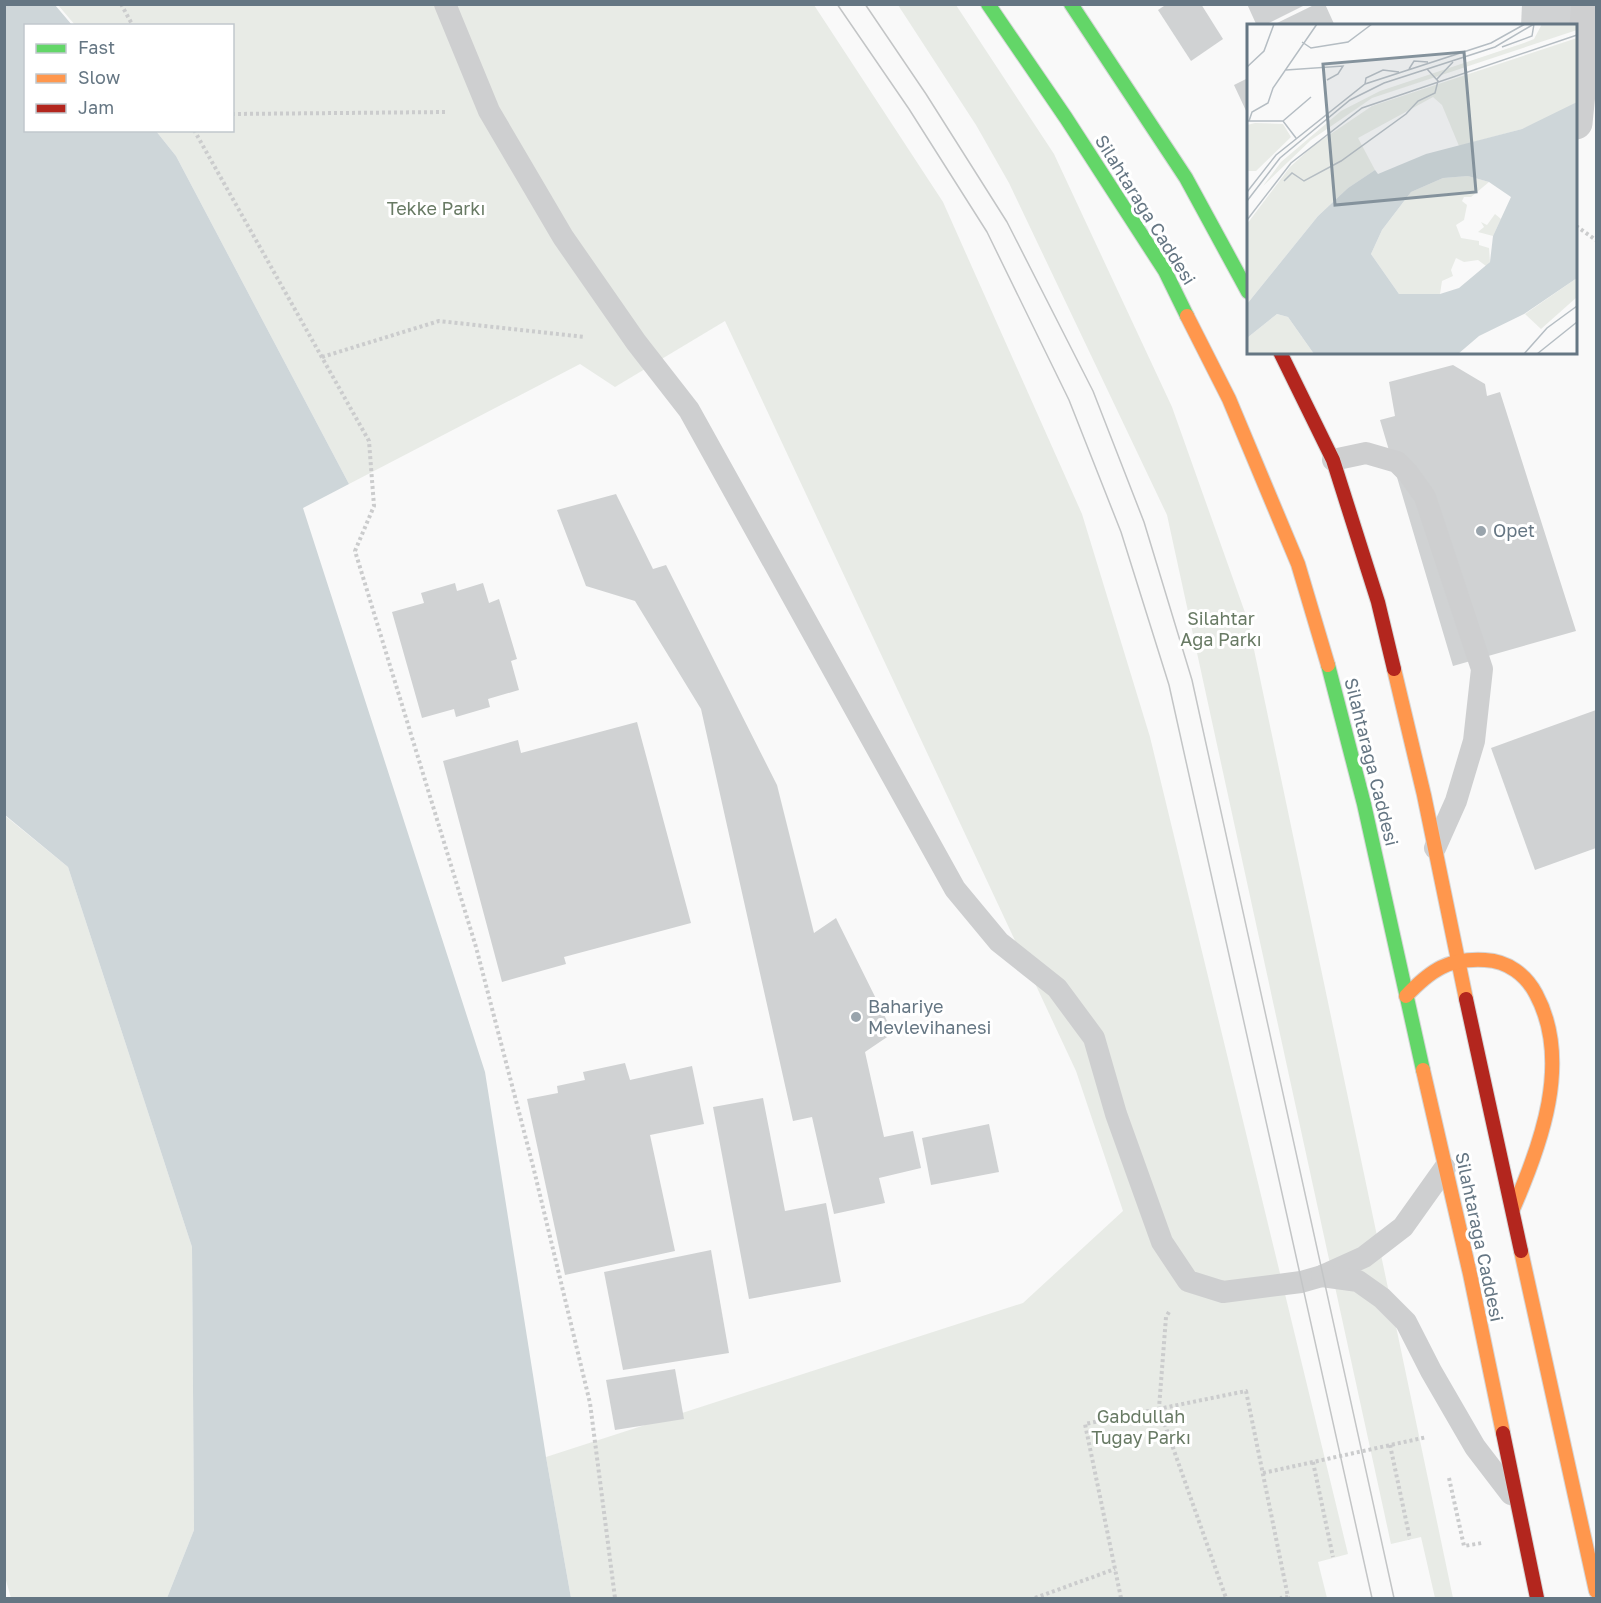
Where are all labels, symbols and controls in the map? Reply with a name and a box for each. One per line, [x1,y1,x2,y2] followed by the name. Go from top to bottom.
[24,24,234,132] legend
[1247,24,1577,354] inset map
[78,36,115,58] text: Fast
[78,66,121,88] text: Slow
[78,96,114,118] text: Jam
[1091,130,1201,289] street label: Silahtarağa Caddesi
[387,197,485,219] park label: Tekke Parkı
[1493,519,1535,541] place label: Opet
[1474,524,1488,538] marker: Opet
[1180,607,1262,650] park label: Silahtar Ağa Parkı
[1340,675,1404,848] street label: Silahtarağa Caddesi
[868,995,991,1038] place label: Bahariye Mevlevihanesi
[849,1010,863,1024] marker: Bahariye Mevlevihanesi
[1451,1150,1509,1324] street label: Silahtarağa Caddesi
[1091,1405,1191,1448] park label: Gabdullah Tugay Parkı

